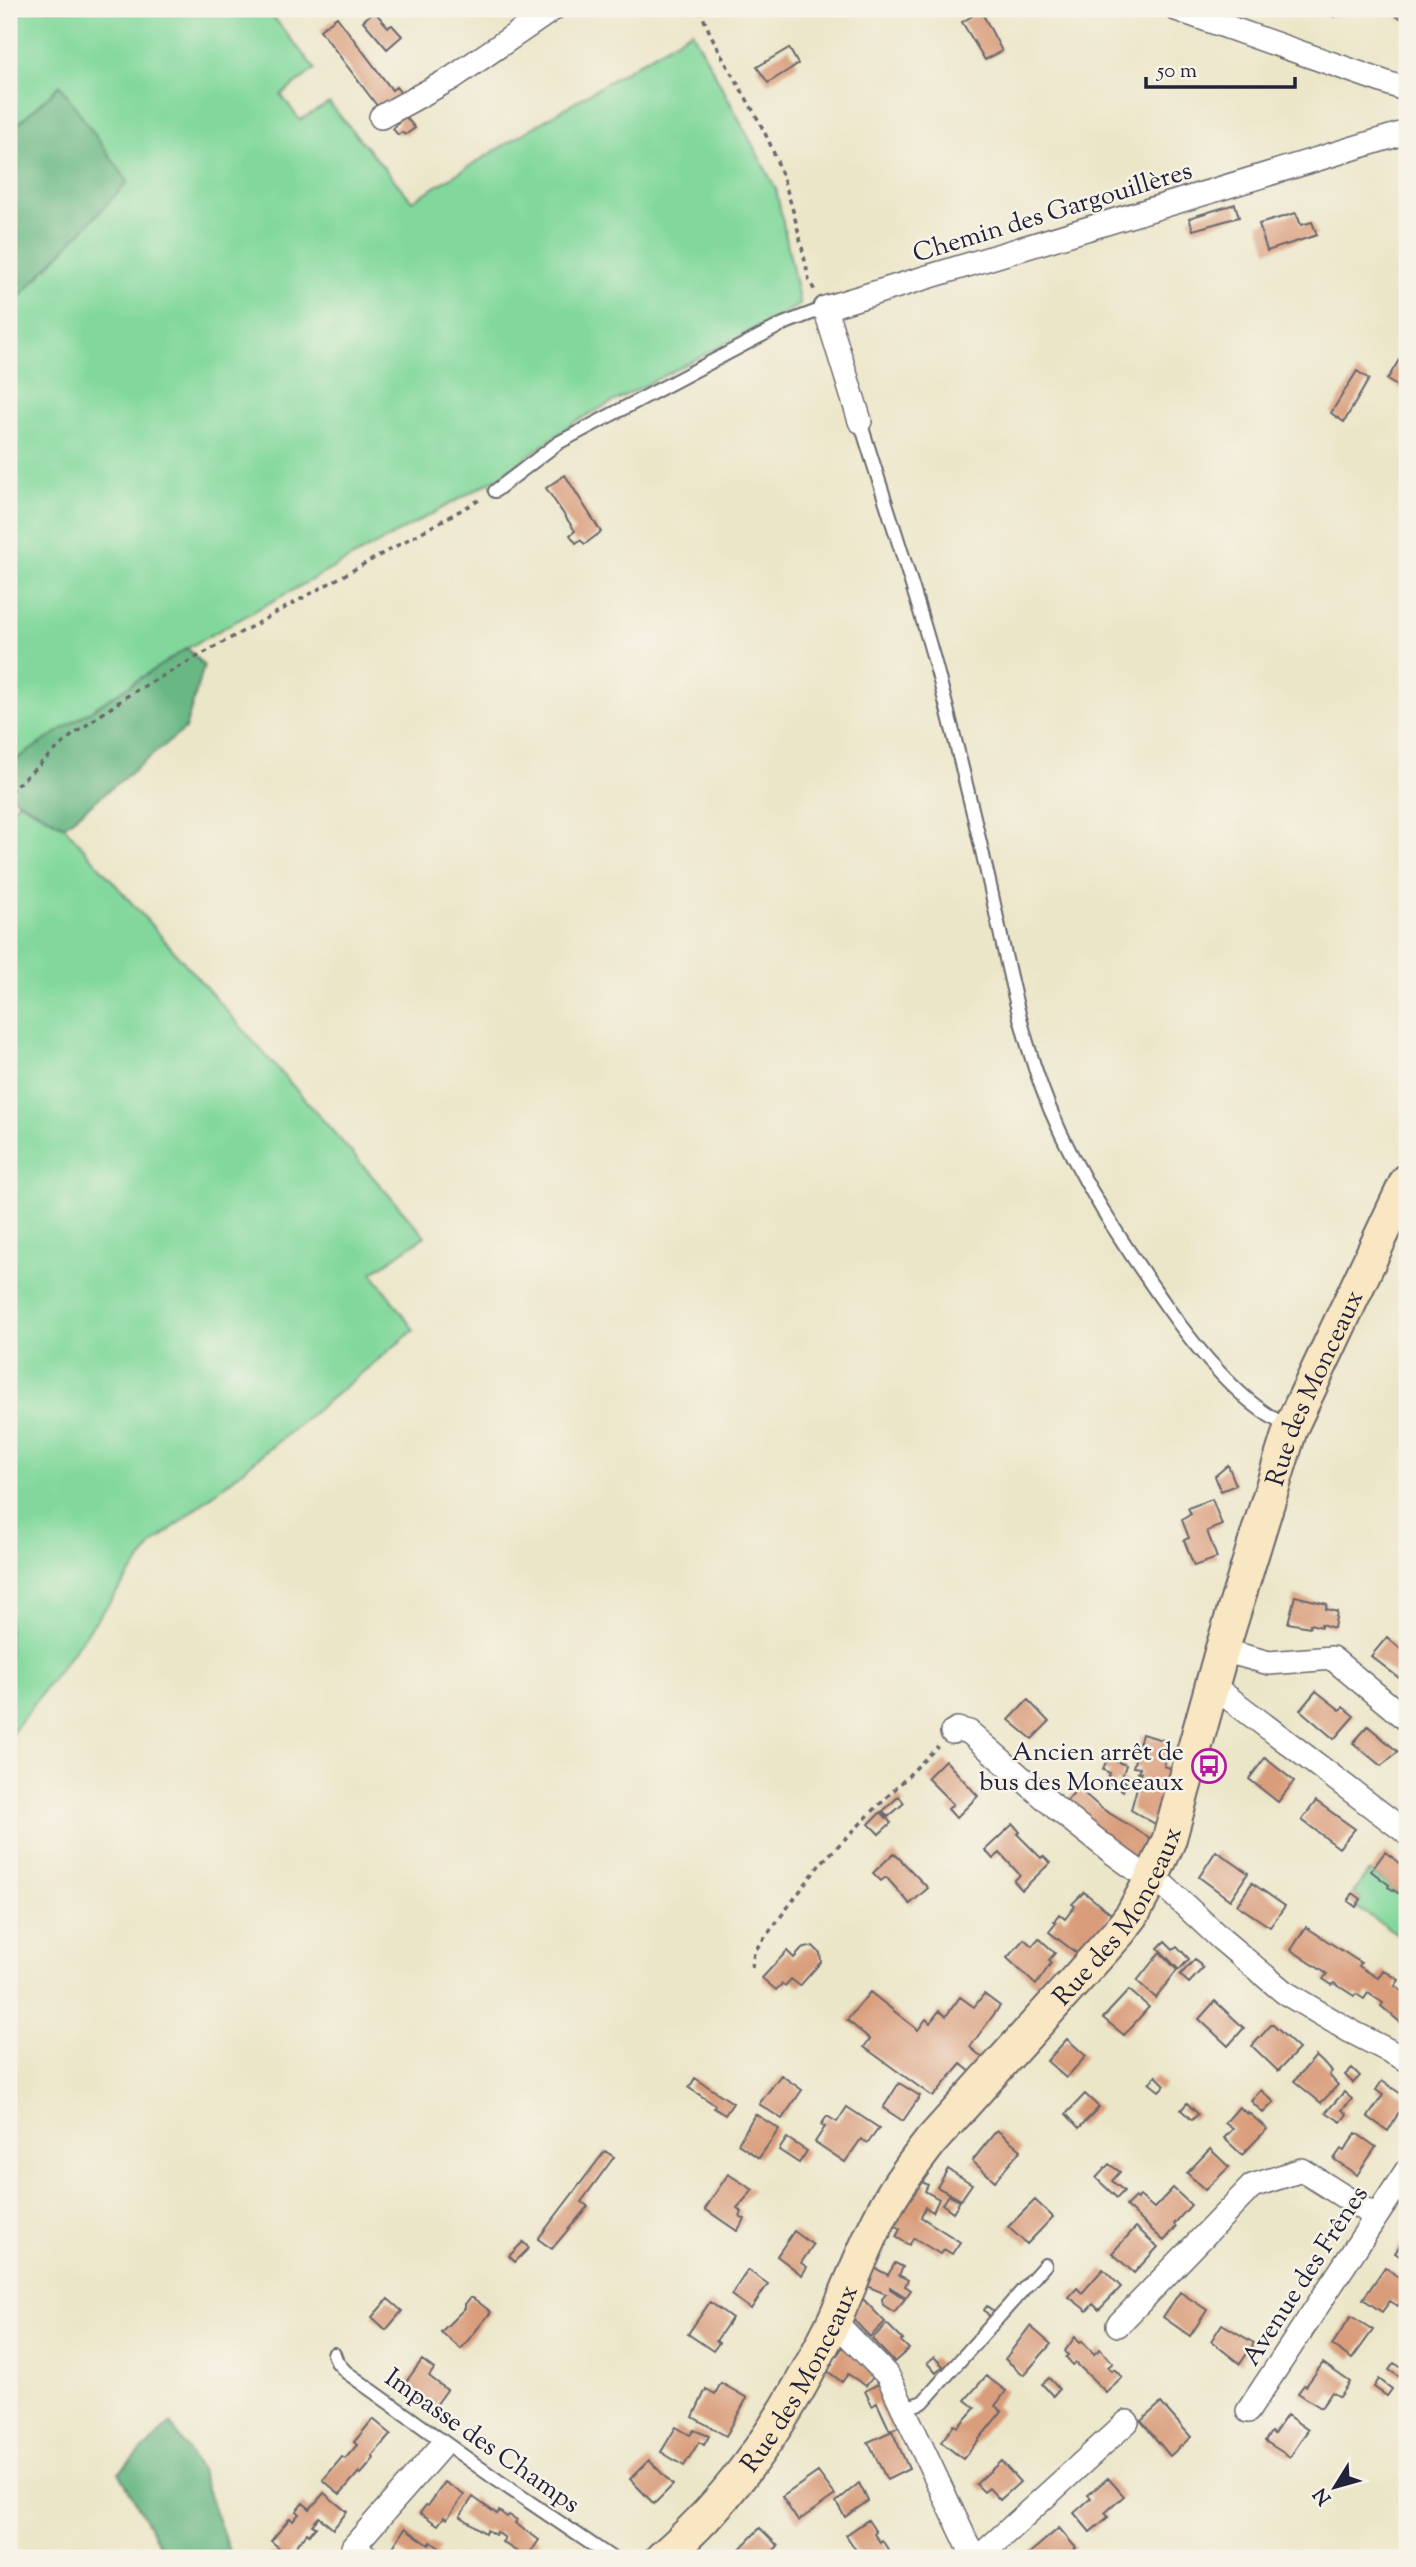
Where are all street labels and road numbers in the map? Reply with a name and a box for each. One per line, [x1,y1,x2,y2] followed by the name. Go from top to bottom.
[908,153,1197,274] street label: Chemin des Gargouillères
[1258,1285,1374,1491] street label: Rue des Monceaux
[1045,1823,1193,2015] street label: Rue des Monceaux
[1234,2179,1378,2374] street label: Avenue des Frênes
[733,2280,869,2481] street label: Rue des Monceaux
[376,2361,587,2523] street label: Impasse des Champs

